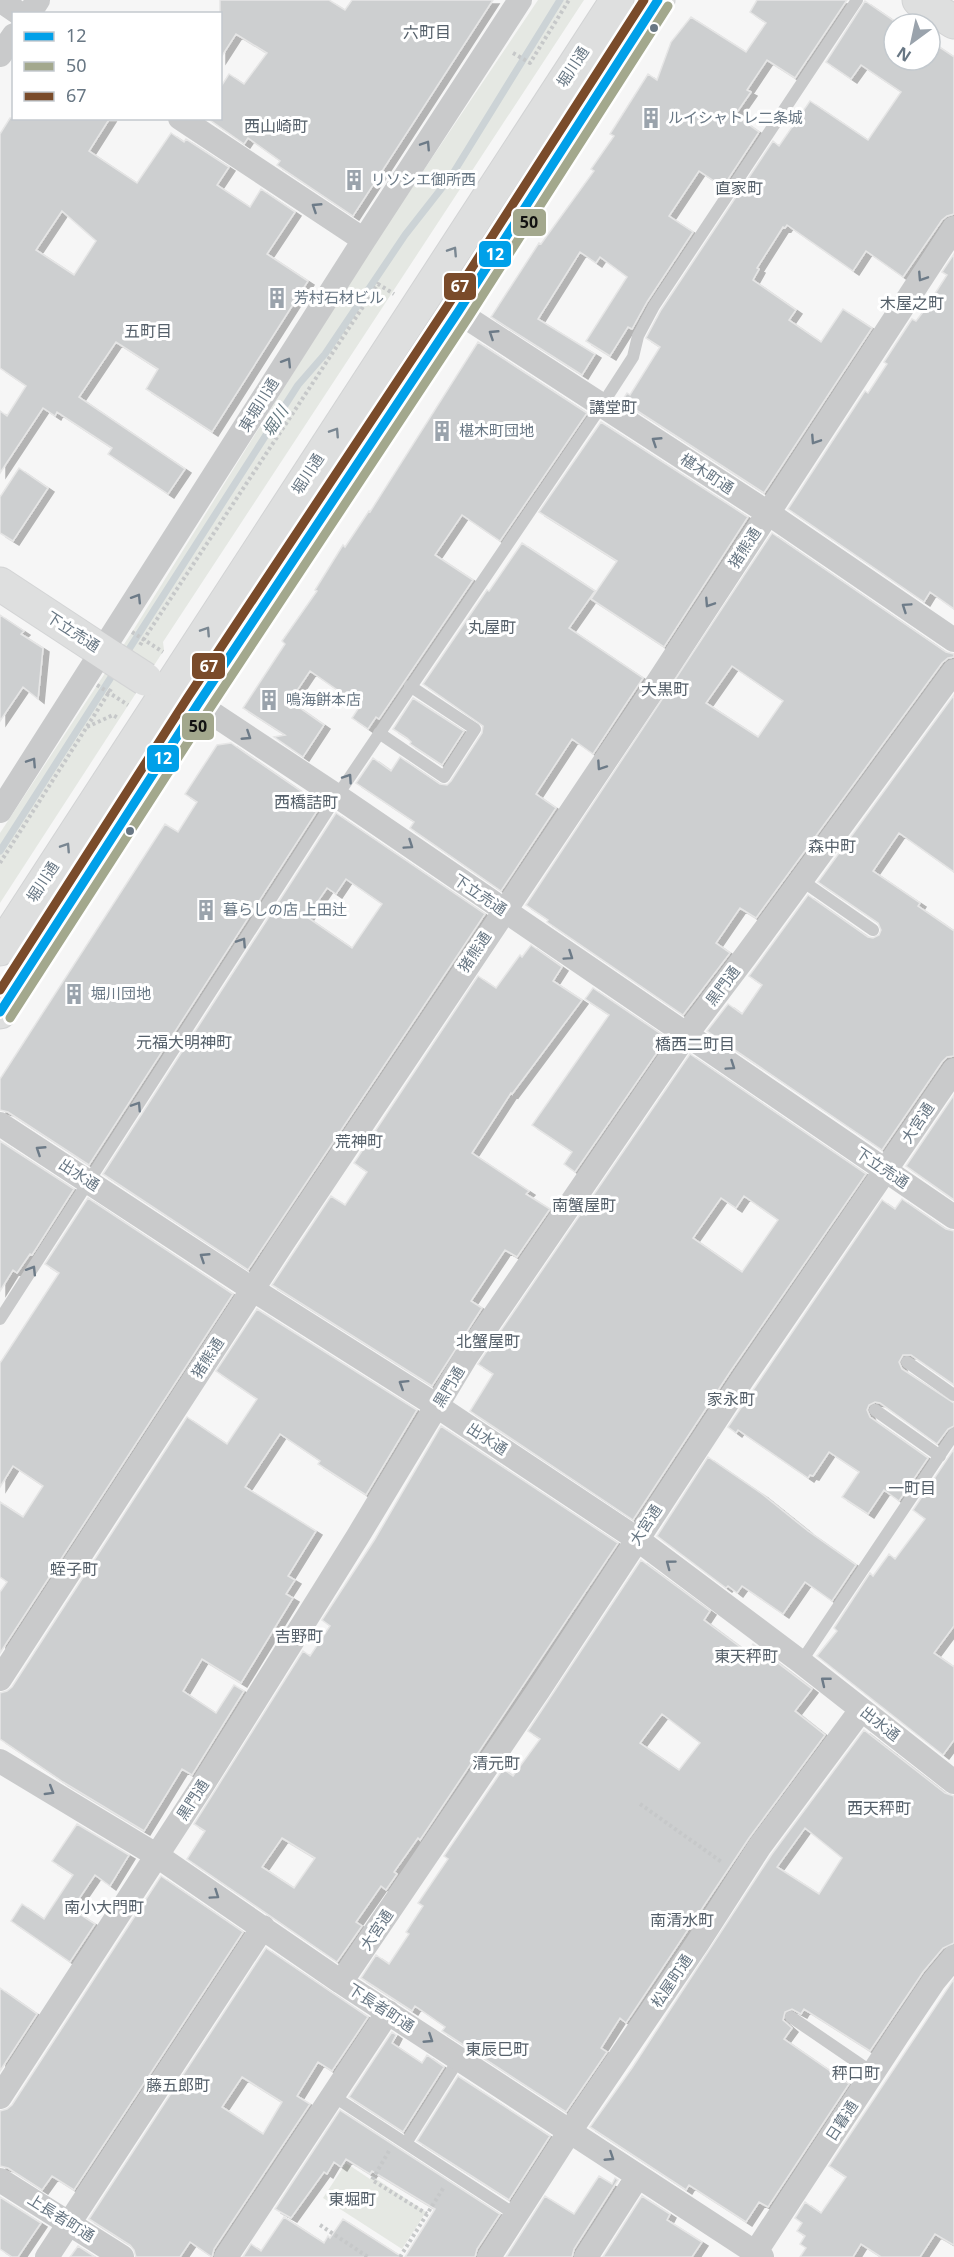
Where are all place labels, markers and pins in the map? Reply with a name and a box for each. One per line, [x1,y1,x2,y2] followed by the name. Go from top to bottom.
[648,22,660,34] unlabelled marker
[639,106,663,130] building icon: ルイシャトレ二条城
[668,107,803,127] place label: ルイシャトレ二条城
[342,168,366,192] building icon: リソシエ御所西
[371,169,476,189] place label: リソシエ御所西
[265,286,289,310] building icon: 芳村石材ビル
[294,287,384,307] place label: 芳村石材ビル
[430,419,454,443] building icon: 椹木町団地
[459,420,534,440] place label: 椹木町団地
[257,688,281,712] building icon: 鳴海餅本店
[286,689,361,709] place label: 鳴海餅本店
[124,825,136,837] unlabelled marker
[194,898,218,922] building icon: 暮らしの店 上田辻
[223,899,347,919] place label: 暮らしの店 上田辻
[62,982,86,1006] building icon: 堀川団地
[91,983,151,1003] place label: 堀川団地

